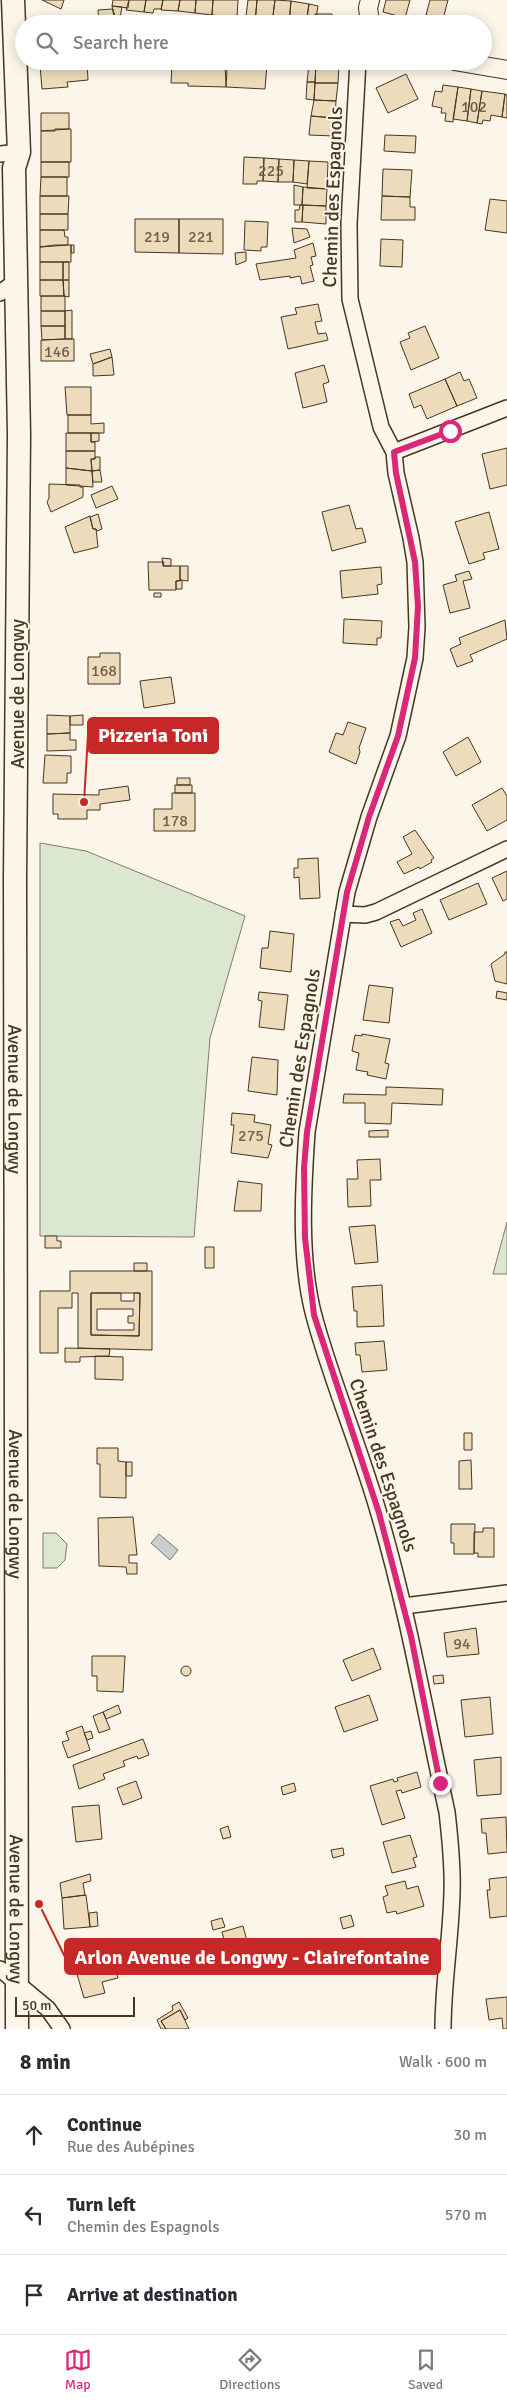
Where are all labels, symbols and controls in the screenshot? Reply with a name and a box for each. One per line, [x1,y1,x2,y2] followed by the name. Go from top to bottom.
[15,15,492,70] search box
[33,29,61,57] icon: search
[73,31,169,55] text: Search here
[461,97,487,117] house number: 102
[318,106,348,288] street label: Chemin des Espagnols
[258,161,284,181] house number: 225
[144,227,170,247] house number: 219
[188,227,214,247] house number: 221
[44,342,70,362] house number: 146
[439,420,462,443] route start
[6,619,30,769] street label: Avenue de Longwy
[91,661,117,681] house number: 168
[88,718,218,753] callout: Pizzeria Toni
[98,723,208,748] text: Pizzeria Toni
[162,811,188,831] house number: 178
[274,967,326,1149] street label: Chemin des Espagnols
[2,1024,27,1174] street label: Avenue de Longwy
[238,1126,264,1146] house number: 275
[344,1375,422,1555] street label: Chemin des Espagnols
[3,1429,27,1579] street label: Avenue de Longwy
[453,1634,471,1654] house number: 94
[429,1772,452,1795] route end
[4,1834,28,1984] street label: Avenue de Longwy
[65,1939,440,1974] callout: Arlon Avenue de Longwy - Clairefontaine
[75,1945,430,1970] text: Arlon Avenue de Longwy - Clairefontaine
[15,1994,135,2017] scale bar
[22,1997,51,2014] text: 50 m
[20,2049,71,2075] text: 8 min
[399,2052,487,2072] text: Walk · 600 m
[67,2113,142,2137] text: Continue
[20,2121,48,2149] icon: ahead
[453,2125,487,2145] text: 30 m
[67,2137,195,2157] text: Rue des Aubépines
[67,2193,136,2217] text: Turn left
[20,2201,48,2229] icon: left
[445,2205,487,2225] text: 570 m
[67,2217,220,2237] text: Chemin des Espagnols
[20,2281,48,2309] icon: arrive
[67,2283,238,2307] text: Arrive at destination
[64,2346,92,2393] tab: Map
[219,2346,280,2393] tab: Directions
[408,2346,443,2393] tab: Saved

